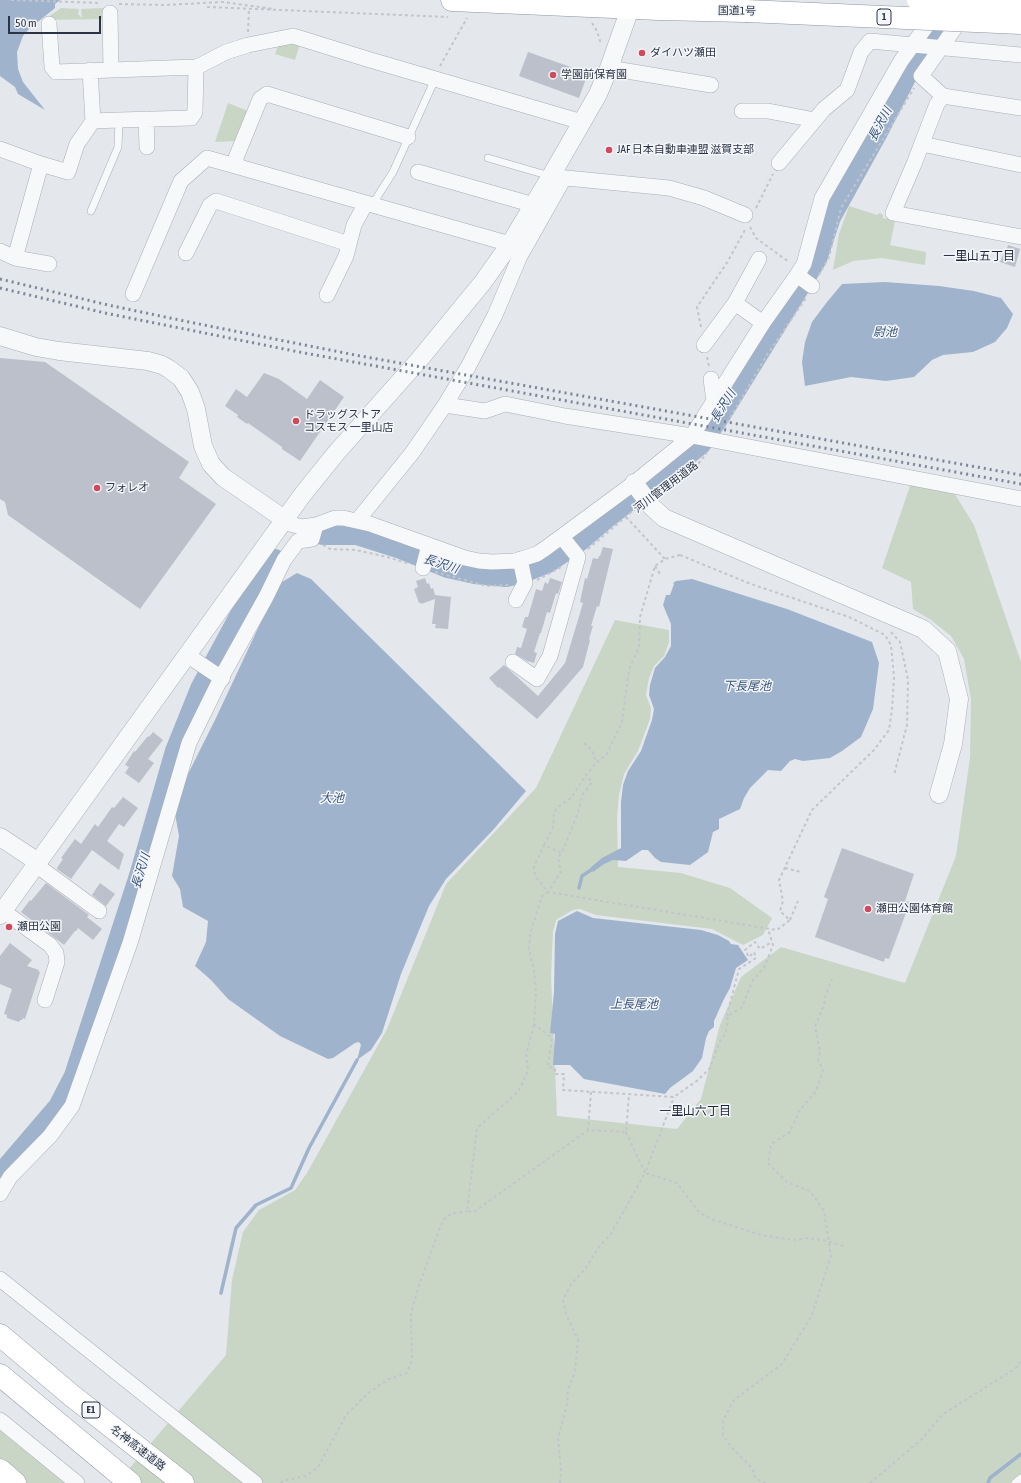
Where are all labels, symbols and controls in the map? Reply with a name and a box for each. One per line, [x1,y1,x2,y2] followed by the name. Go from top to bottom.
[718,4,756,18] street label: 国道1号
[10,8,103,34] scale bar
[877,9,891,25] road number: 1
[15,16,37,30] text: 50 m
[650,46,716,60] place label: ダイハツ瀬田
[637,48,647,58] marker: ダイハツ瀬田
[561,68,627,82] place label: 学園前保育園
[548,70,558,80] marker: 学園前保育園
[865,105,895,143] water label: 長沢川
[617,143,754,157] place label: JAF 日本自動車連盟 滋賀支部
[604,145,614,155] marker: JAF 日本自動車連盟 滋賀支部
[943,249,1015,263] district label: 一里山五丁目
[873,325,897,339] water label: 尉池
[707,387,739,425] water label: 長沢川
[304,408,394,434] place label: ドラッグストア コスモス 一里山店
[291,416,301,426] marker: ドラッグストア コスモス 一里山店
[631,459,701,515] street label: 河川管理用道路
[105,481,149,495] place label: フォレオ
[92,483,102,493] marker: フォレオ
[422,552,460,576] water label: 長沢川
[723,679,771,693] water label: 下長尾池
[320,791,344,805] water label: 大池
[129,852,153,890] water label: 長沢川
[876,902,953,916] place label: 瀬田公園体育館
[863,904,873,914] marker: 瀬田公園体育館
[17,920,61,934] place label: 瀬田公園
[4,922,14,932] marker: 瀬田公園
[610,997,658,1011] water label: 上長尾池
[659,1104,731,1118] district label: 一里山六丁目
[82,1402,100,1418] road number: E1
[108,1422,168,1474] street label: 名神高速道路

